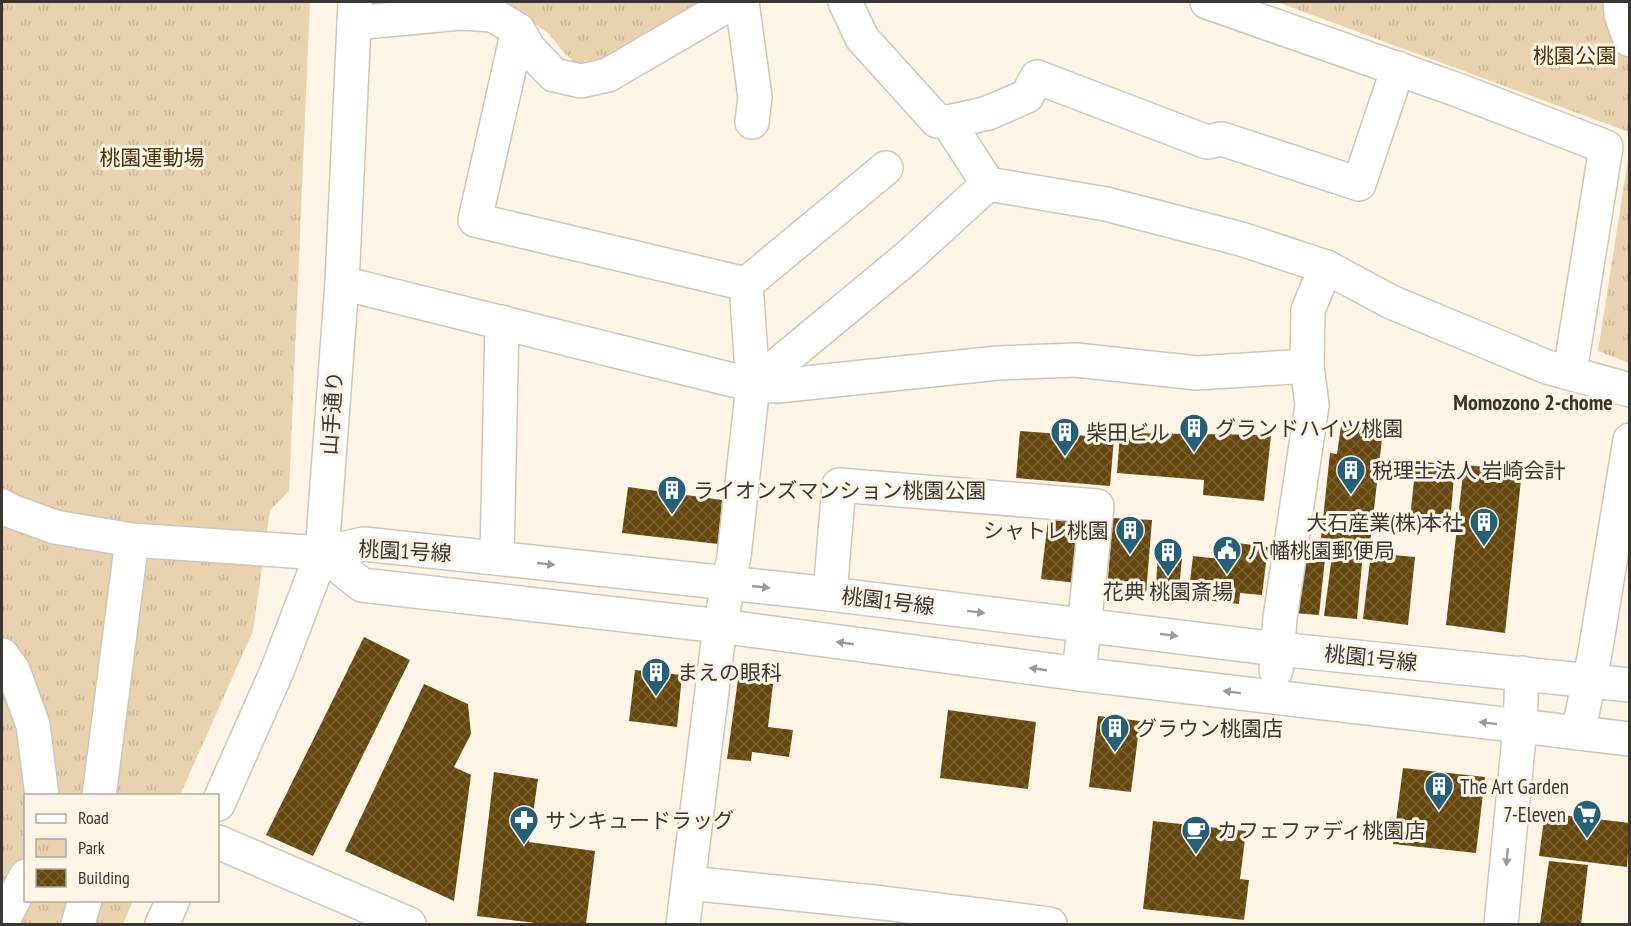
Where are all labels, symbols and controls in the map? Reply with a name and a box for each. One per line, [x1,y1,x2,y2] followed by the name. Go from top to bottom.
[1533,42,1617,69] park label: 桃園公園
[100,144,205,171] park label: 桃園運動場
[316,370,348,456] street label: 山手通り
[1453,388,1613,416] district label: Momozono 2-chome
[1178,412,1210,454] building icon: グランドハイツ桃園
[1215,415,1404,442] place label: グランドハイツ桃園
[1049,416,1081,458] building icon: 柴田ビル
[1086,419,1170,446] place label: 柴田ビル
[1335,454,1367,496] building icon: 税理士法人 岩崎会計
[1372,457,1565,484] place label: 税理士法人 岩崎会計
[656,474,688,516] building icon: ライオンズマンション桃園公園
[693,477,987,504] place label: ライオンズマンション桃園公園
[1468,506,1500,548] building icon: 大石産業(株)本社
[1306,509,1463,536] place label: 大石産業(株)本社
[1114,514,1146,556] building icon: シャトレ桃園
[983,517,1109,544] place label: シャトレ桃園
[1211,534,1243,576] public building icon: 八幡桃園郵便局
[358,535,452,567] street label: 桃園1号線
[1152,536,1184,578] building icon: 花典 桃園斎場
[1248,537,1395,564] place label: 八幡桃園郵便局
[537,559,556,568] one-way arrow
[1103,578,1233,605] place label: 花典 桃園斎場
[752,582,771,592] one-way arrow
[840,582,936,620] street label: 桃園1号線
[966,607,985,616] one-way arrow
[1160,631,1179,640] one-way arrow
[835,638,854,648] one-way arrow
[1323,640,1419,676] street label: 桃園1号線
[640,656,672,698] building icon: まえの眼科
[677,659,782,686] place label: まえの眼科
[1029,664,1048,674] one-way arrow
[1222,687,1241,697] one-way arrow
[1099,712,1131,754] building icon: グラウン桃園店
[1136,715,1283,742] place label: グラウン桃園店
[1478,718,1497,728] one-way arrow
[1423,770,1455,812] building icon: The Art Garden
[1460,773,1569,800] place label: The Art Garden
[24,794,219,902] legend
[1571,798,1603,840] supermarket icon: 7-Eleven
[1503,801,1566,828] place label: 7-Eleven
[508,804,540,846] pharmacy icon: サンキュードラッグ
[78,806,109,829] text: Road
[545,807,734,834] place label: サンキュードラッグ
[1180,814,1212,856] cafe icon: カフェファディ桃園店
[1217,817,1426,844] place label: カフェファディ桃園店
[78,836,105,859] text: Park
[1502,848,1512,867] one-way arrow
[78,866,130,889] text: Building

